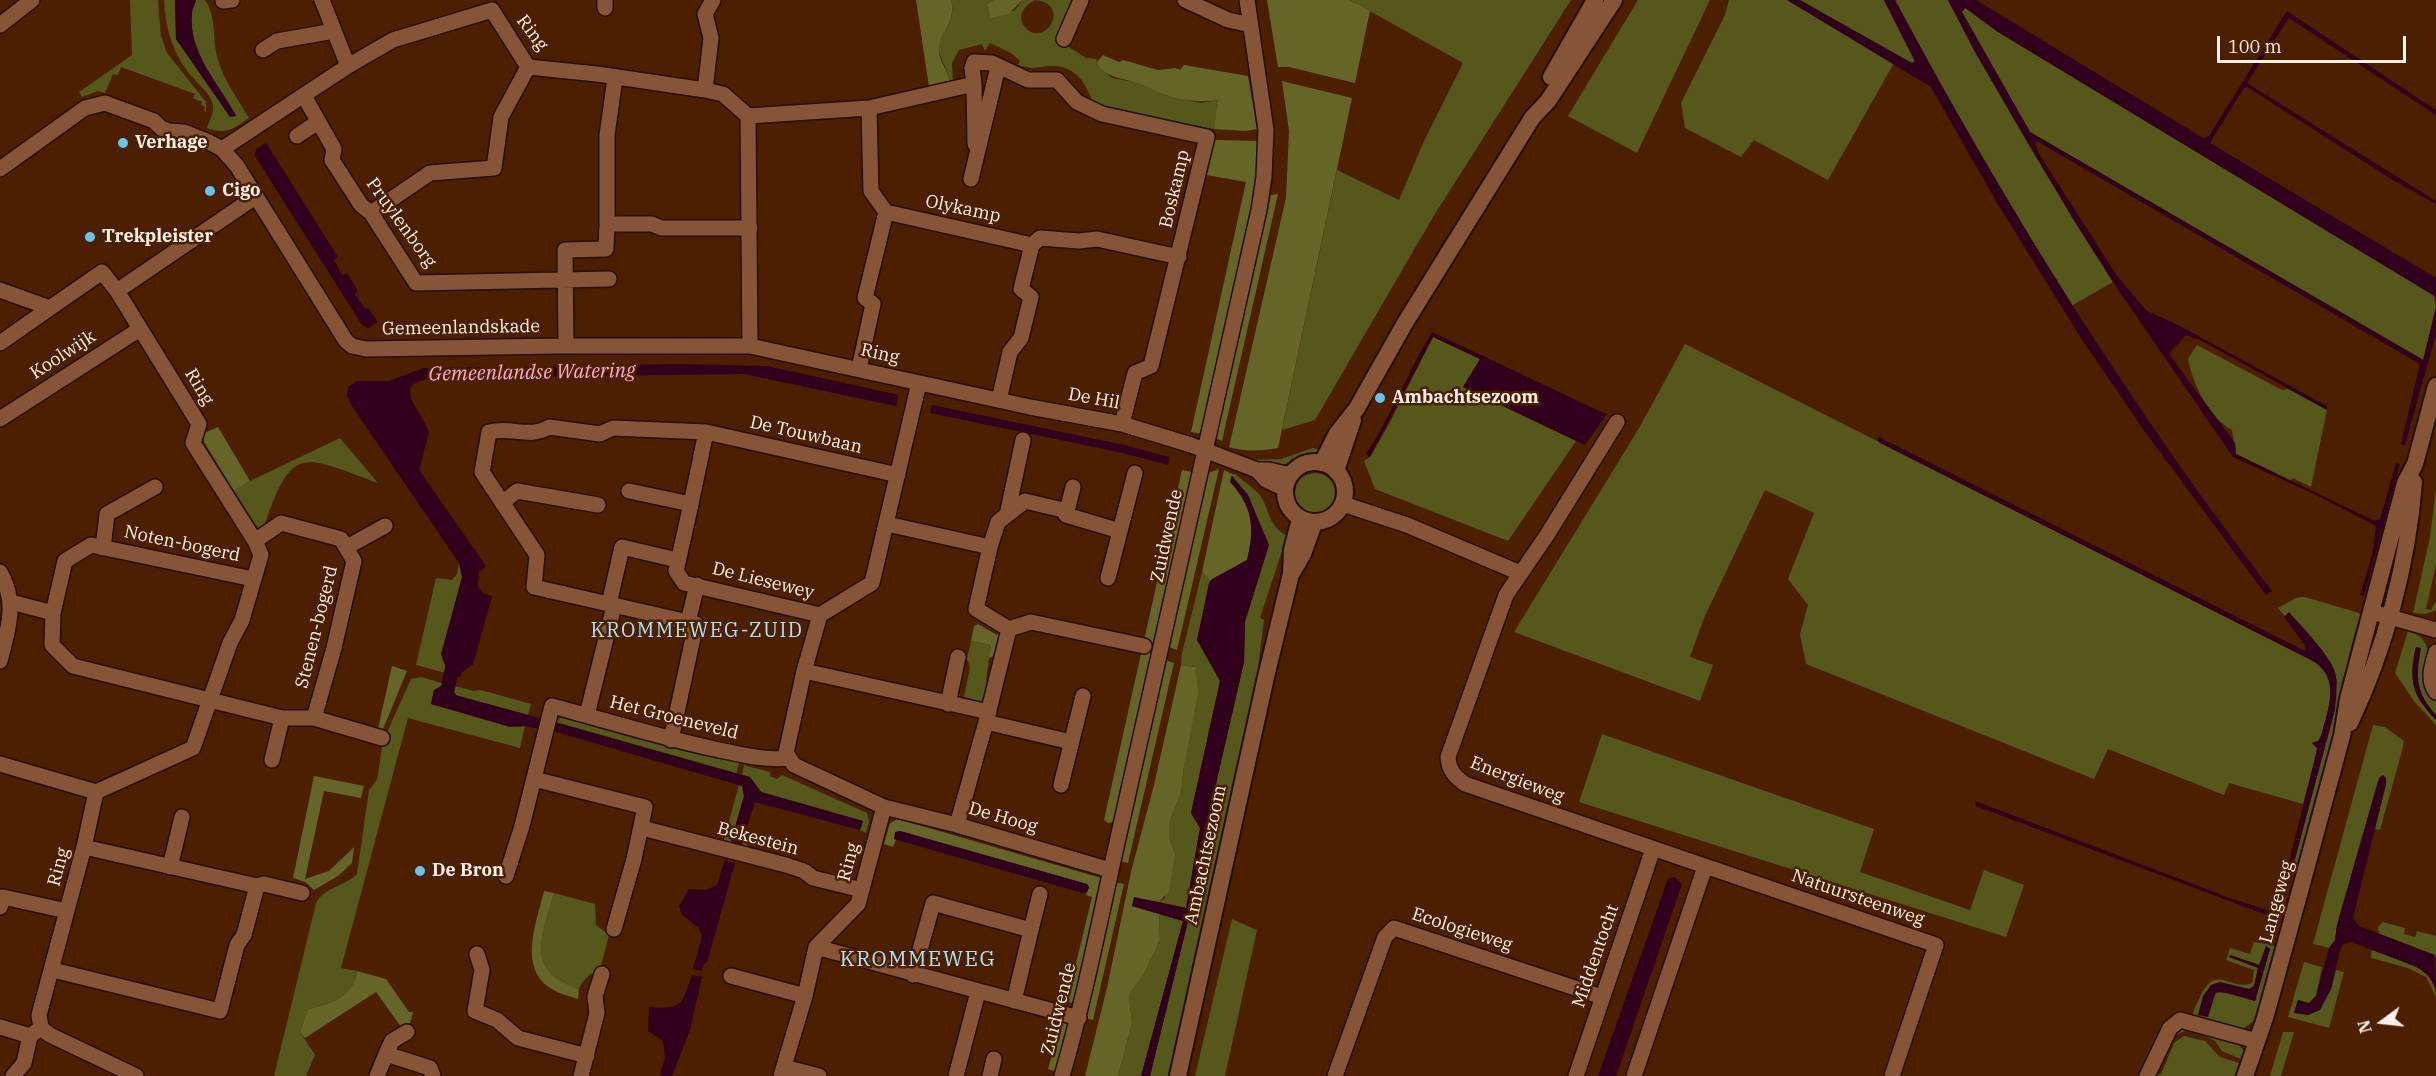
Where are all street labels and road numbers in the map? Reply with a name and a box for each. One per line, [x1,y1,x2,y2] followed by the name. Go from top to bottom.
[512,11,552,55] street label: Ring
[1156,148,1194,230] street label: Boskamp
[361,174,441,272] street label: Pruylenborg
[923,190,1003,228] street label: Olykamp
[382,316,540,340] street label: Gemeenlandskade
[26,326,100,384] street label: Koolwijk
[859,339,901,369] street label: Ring
[180,365,218,409] street label: Ring
[1067,384,1121,414] street label: De Hil
[748,412,864,458] street label: De Touwbaan
[1147,487,1187,585] street label: Zuidwende
[122,521,242,567] street label: Noten-bogerd
[710,558,816,604] street label: De Liesewey
[291,563,343,691] street label: Stenen-bogerd
[607,692,741,744] street label: Het Groeneveld
[1467,752,1567,808] street label: Energieweg
[1181,783,1231,927] street label: Ambachtsezoom
[966,798,1040,838] street label: De Hoog
[715,818,801,860] street label: Bekestein
[834,840,864,884] street label: Ring
[44,845,74,889] street label: Ring
[2256,858,2298,946] street label: Langeweg
[1789,865,1927,931] street label: Natuursteenweg
[1568,901,1624,1011] street label: Middentocht
[1409,904,1515,956] street label: Ecologieweg
[1037,960,1081,1058] street label: Zuidwende

